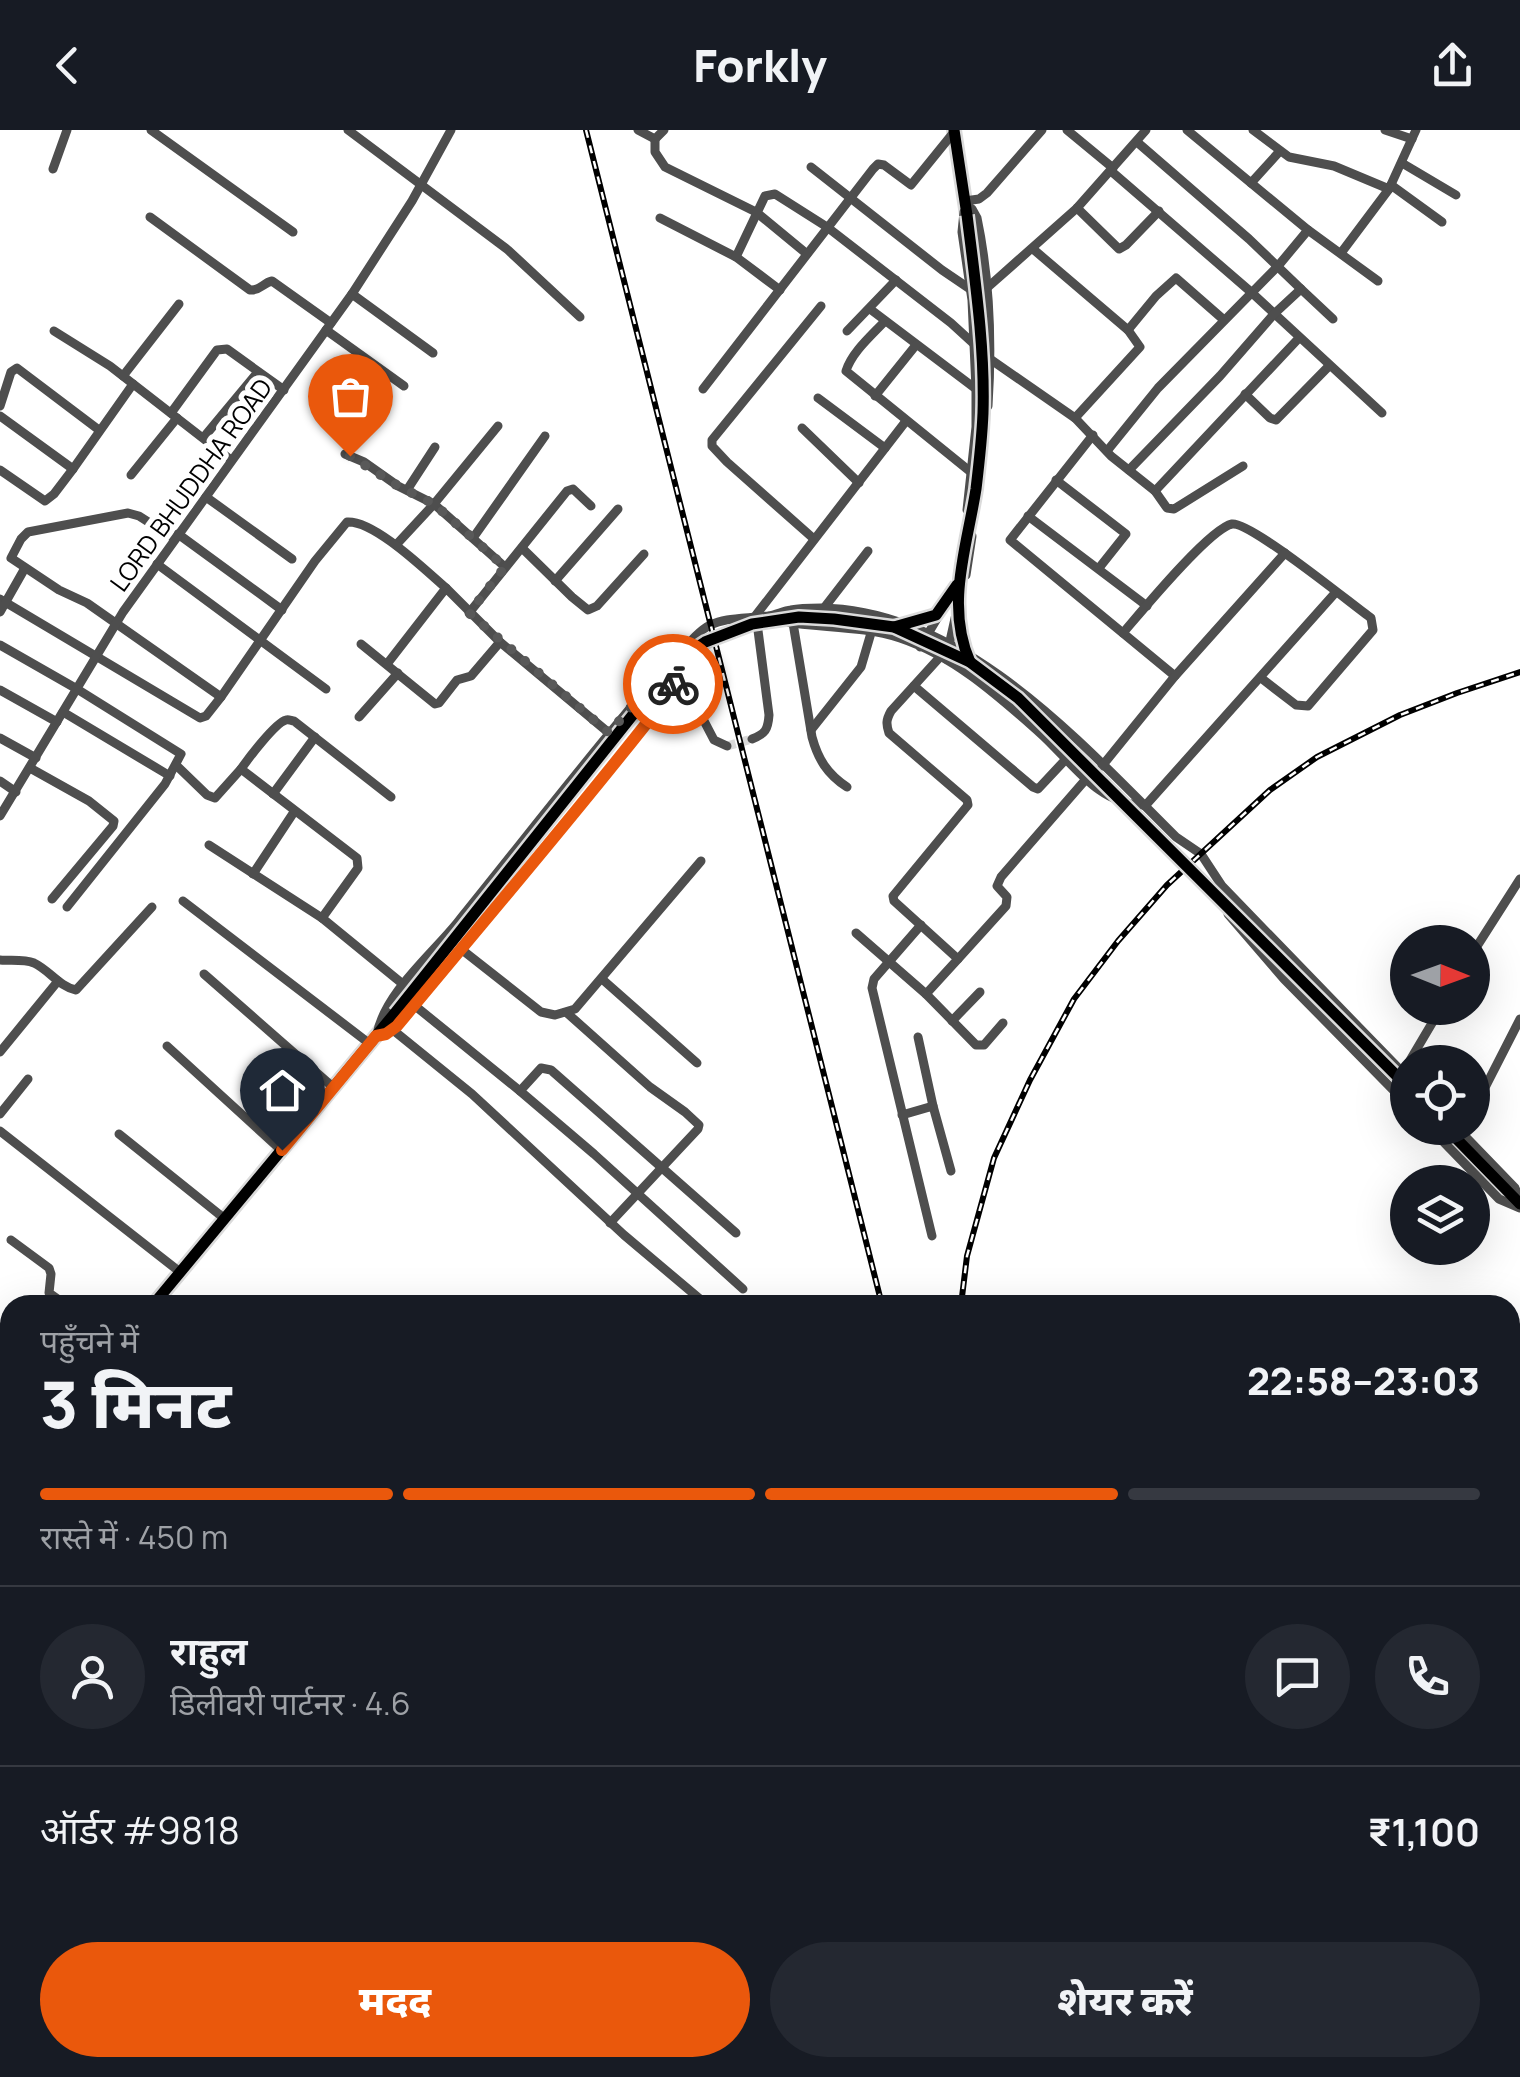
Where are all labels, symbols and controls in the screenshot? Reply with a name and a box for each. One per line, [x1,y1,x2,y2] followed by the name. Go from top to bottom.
[693,34,827,96] text: Forkly
[40,38,95,93] icon: back
[1425,38,1480,93] icon: share
[308,354,393,457] pin
[323,369,378,424] icon: bag
[101,371,280,598] street label: LORD BHUDDHA ROAD
[623,634,723,734] courier
[646,657,701,712] icon: bike
[1390,925,1490,1025] north arrow
[1390,925,1490,1265] map controls
[1390,1045,1490,1145] button: locate
[240,1048,325,1151] pin
[255,1063,310,1118] icon: home
[1390,1165,1490,1265] button: layers
[40,1319,139,1363] text: पहुँचने में
[1247,1354,1480,1406] text: 22:58–23:03
[40,1359,231,1448] text: 3 मिनट
[40,1515,228,1559] text: रास्ते में · 450 m
[40,1624,145,1729] button: person
[170,1624,247,1676] text: राहुल
[1245,1624,1350,1729] button: chat
[1375,1624,1480,1729] button: phone
[170,1681,411,1725] text: डिलीवरी पार्टनर · 4.6
[40,1803,240,1855] text: ऑर्डर #9818
[1368,1805,1480,1857] text: ₹1,100
[40,1942,750,2057] button: मदद
[770,1942,1480,2057] button: शेयर करें

